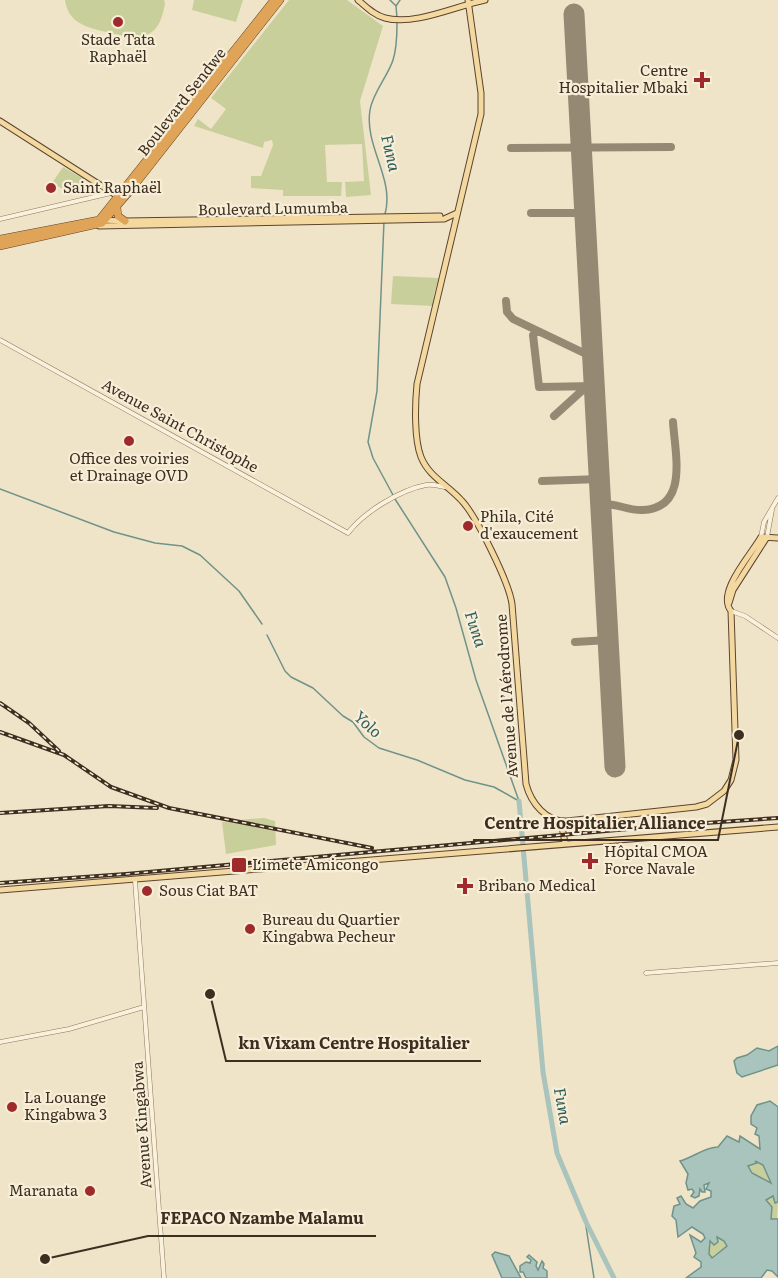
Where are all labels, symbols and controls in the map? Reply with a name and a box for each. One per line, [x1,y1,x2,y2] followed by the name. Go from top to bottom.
[111,15,125,29] marker: Stade Tata Raphaël
[81,27,156,67] place label: Stade Tata Raphaël
[131,42,231,160] street label: Boulevard Sendwe
[559,58,688,98] place label: Centre Hospitalier Mbaki
[693,71,711,89] marker: Centre Hospitalier Mbaki
[376,132,408,174] water label: Funa
[63,175,162,198] place label: Saint Raphaël
[44,181,58,195] marker: Saint Raphaël
[198,195,349,220] street label: Boulevard Lumumba
[98,372,264,478] street label: Avenue Saint Christophe
[122,434,136,448] marker: Office des voiries et Drainage OVD
[69,446,189,486] place label: Office des voiries et Drainage OVD
[480,504,578,544] place label: Phila, Cité d'exaucement
[461,519,475,533] marker: Phila, Cité d'exaucement
[460,607,494,651] water label: Funa
[488,613,523,779] street label: Avenue de l’Aérodrome
[349,704,388,742] water label: Yolo
[473,806,718,840] callout: Centre Hospitalier Alliance
[484,810,706,834] text: Centre Hospitalier Alliance
[604,839,708,879] place label: Hôpital CMOA Force Navale
[252,852,379,875] place label: Limete Amicongo
[581,852,599,870] marker: Hôpital CMOA Force Navale
[230,856,248,874] marker: Limete Amicongo
[478,873,596,896] place label: Bribano Medical
[456,877,474,895] marker: Bribano Medical
[159,878,258,901] place label: Sous Ciat BAT
[140,884,154,898] marker: Sous Ciat BAT
[262,907,400,947] place label: Bureau du Quartier Kingabwa Pecheur
[243,922,257,936] marker: Bureau du Quartier Kingabwa Pecheur
[226,1027,481,1061] callout: kn Vixam Centre Hospitalier
[238,1030,470,1054] text: kn Vixam Centre Hospitalier
[125,1060,156,1190] street label: Avenue Kingabwa
[24,1085,107,1125] place label: La Louange Kingabwa 3
[549,1085,579,1127] water label: Funa
[5,1100,19,1114] marker: La Louange Kingabwa 3
[9,1178,79,1201] place label: Maranata
[83,1184,97,1198] marker: Maranata
[148,1202,376,1236] callout: FEPACO Nzambe Malamu
[160,1205,364,1229] text: FEPACO Nzambe Malamu

